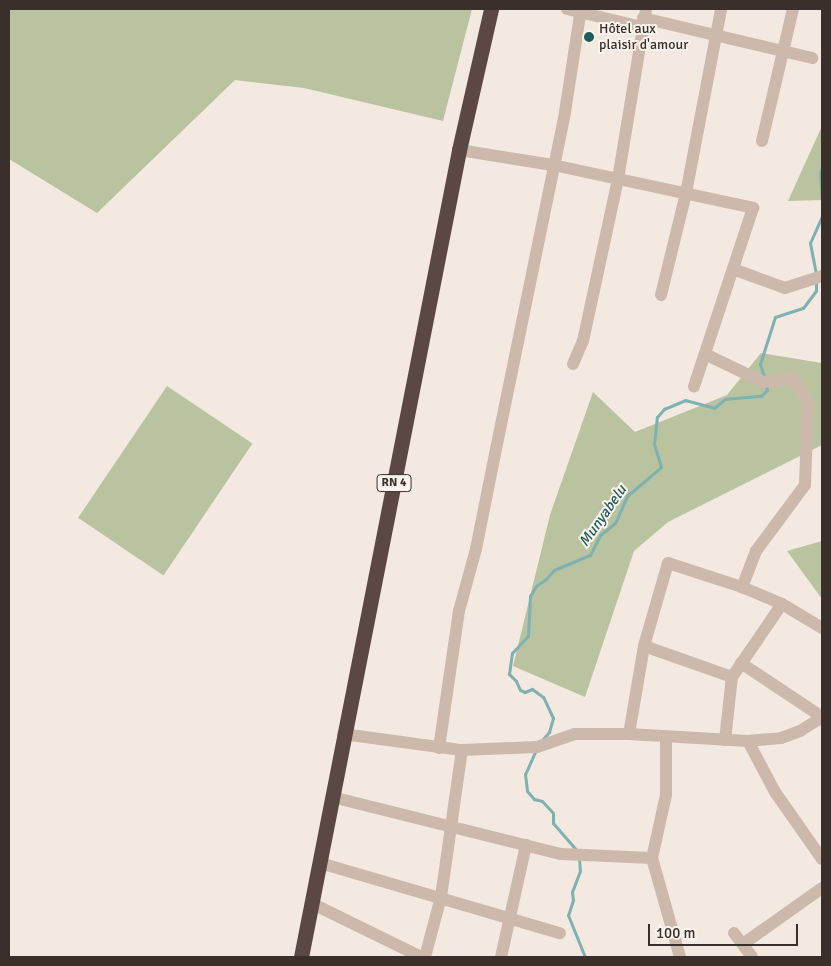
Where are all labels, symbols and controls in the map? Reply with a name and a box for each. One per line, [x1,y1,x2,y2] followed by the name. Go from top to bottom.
[599,21,688,54] place label: Hôtel aux plaisir d'amour
[583,31,595,43] marker: Hôtel aux plaisir d'amour
[376,473,412,492] road number: RN 4
[575,482,631,550] water label: Munyabelu
[651,914,801,946] scale bar
[656,924,696,942] text: 100 m

